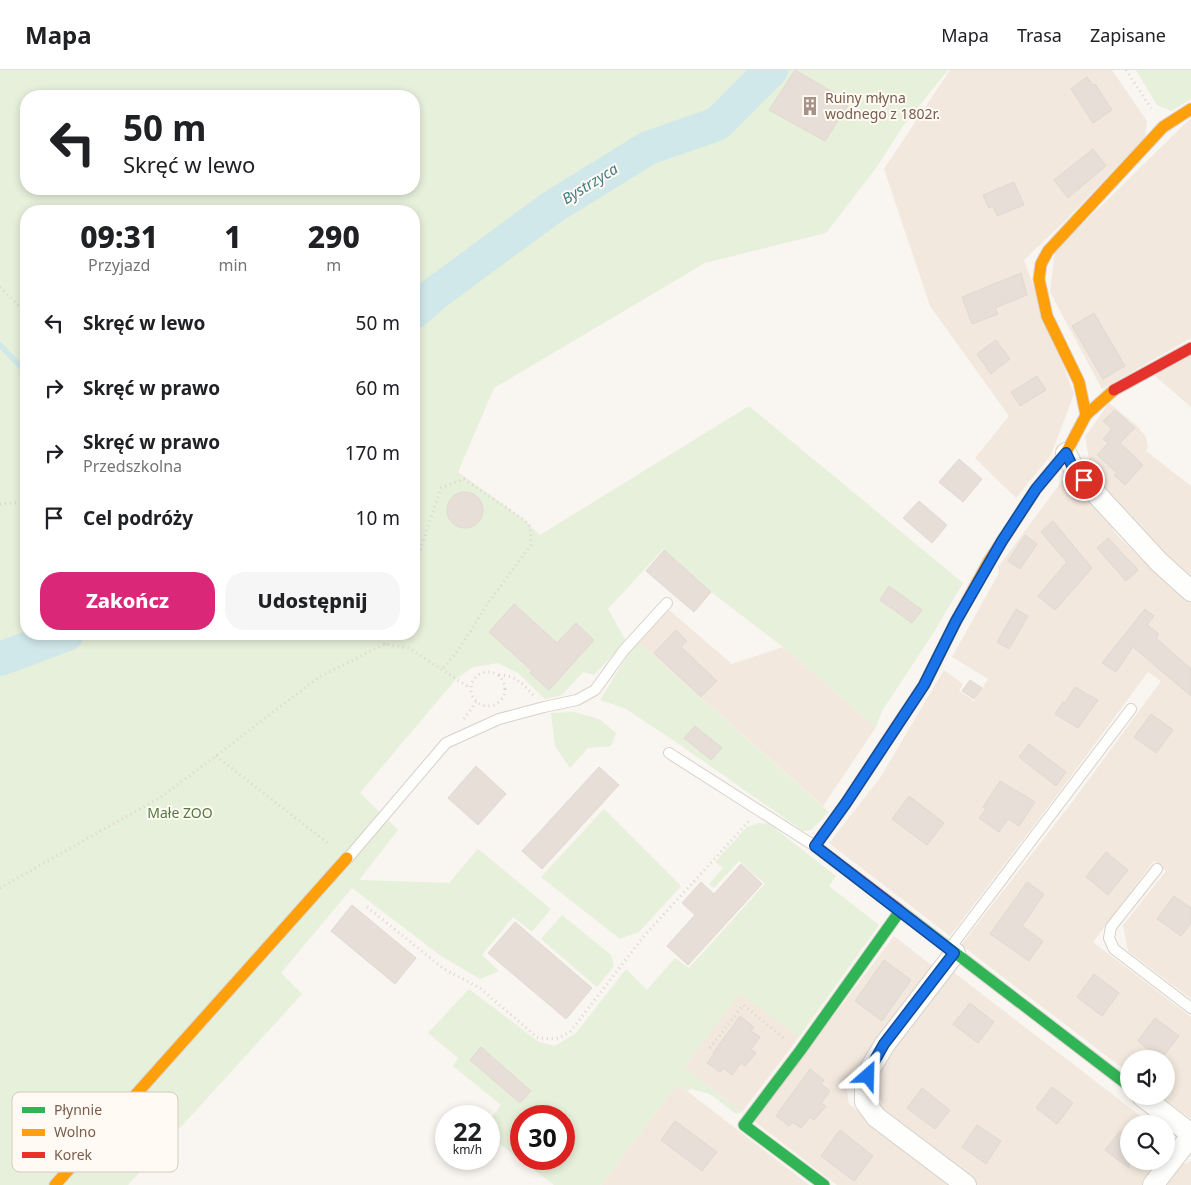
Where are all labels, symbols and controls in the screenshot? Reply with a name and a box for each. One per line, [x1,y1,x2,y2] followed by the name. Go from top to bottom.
[25,18,92,51] text: Mapa
[941,23,989,47] text: Mapa
[1017,23,1062,47] text: Trasa
[1090,23,1166,47] text: Zapisane
[825,88,940,123] place label: Ruiny młyna wodnego z 1802r.
[799,95,821,117] building icon: Ruiny młyna wodnego z 1802r.
[123,104,206,151] text: 50 m
[40,110,105,175] icon: left
[123,149,255,179] text: Skręć w lewo
[558,158,622,208] water label: Bystrzyca
[80,216,158,257] text: 09:31
[224,216,242,257] text: 1
[308,216,360,257] text: 290
[88,254,150,276] text: Przyjazd
[218,254,247,276] text: min
[326,254,341,276] text: m
[40,309,68,337] icon: left
[83,310,205,336] text: Skręć w lewo
[356,310,400,336] text: 50 m
[40,374,68,402] icon: right
[83,375,220,401] text: Skręć w prawo
[356,375,400,401] text: 60 m
[83,429,220,455] text: Skręć w prawo
[40,439,68,467] icon: right
[345,440,400,466] text: 170 m
[83,455,182,477] text: Przedszkolna
[1063,459,1105,501] pin
[1070,466,1098,494] icon: arrive
[40,504,68,532] icon: arrive
[83,505,193,531] text: Cel podróży
[356,505,400,531] text: 10 m
[40,572,215,630] button: Zakończ
[225,572,400,630] button: Udostępnij
[147,803,213,822] park label: Małe ZOO
[841,1049,893,1101] position arrow
[1120,1050,1175,1170] map controls
[1120,1050,1175,1105] button: sound
[12,1092,178,1172] legend
[54,1100,102,1119] text: Płynnie
[510,1105,575,1170] speed limit sign: 30
[453,1114,482,1148] text: 22
[1120,1115,1175,1170] button: search
[54,1122,96,1141] text: Wolno
[453,1141,482,1158] text: km/h
[54,1145,93,1164] text: Korek

